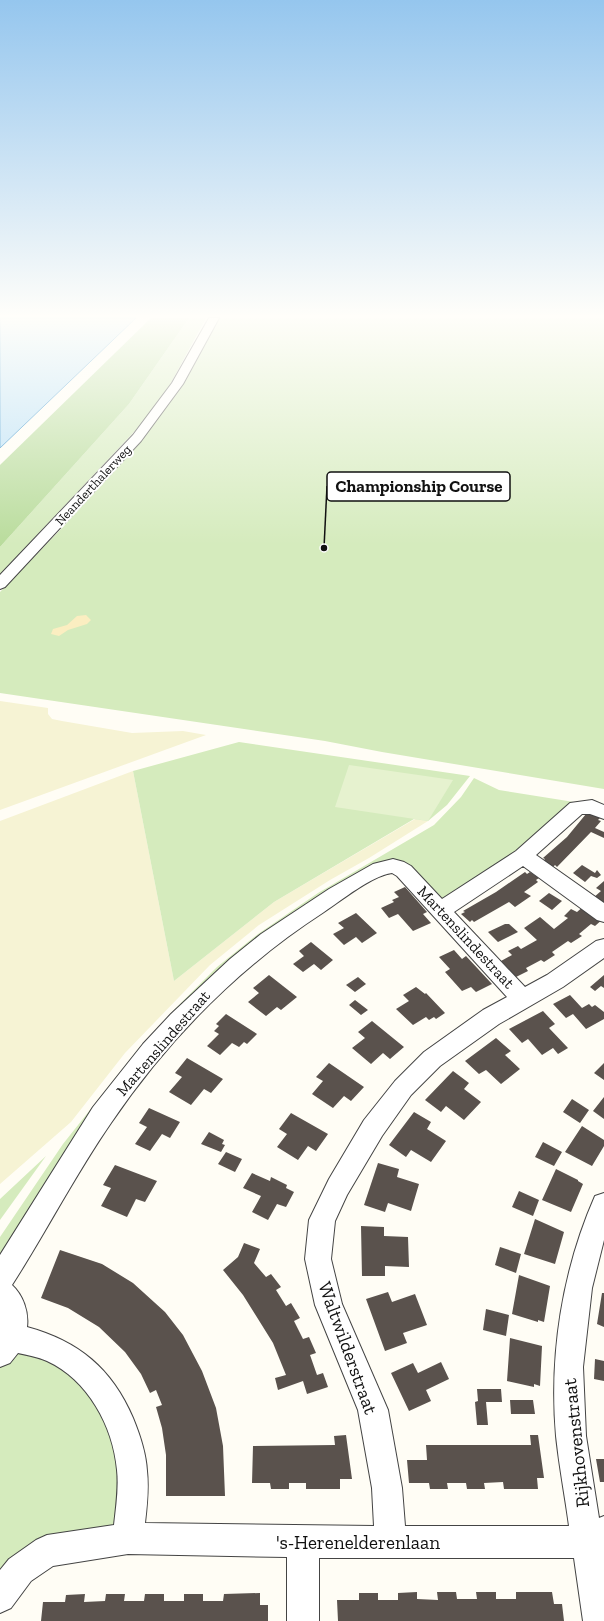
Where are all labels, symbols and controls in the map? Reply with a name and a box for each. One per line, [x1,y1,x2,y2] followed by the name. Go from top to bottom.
[52,442,134,528] street label: Neanderthalerweg
[327,472,510,501] callout: Championship Course
[335,476,503,496] text: Championship Course
[414,882,518,992] street label: Martenslindestraat
[112,986,214,1100] street label: Martenslindestraat
[313,1279,383,1417] street label: Waltwilderstraat
[558,1377,594,1509] street label: Rijkhovenstraat
[276,1531,440,1554] street label: 's-Herenelderenlaan

